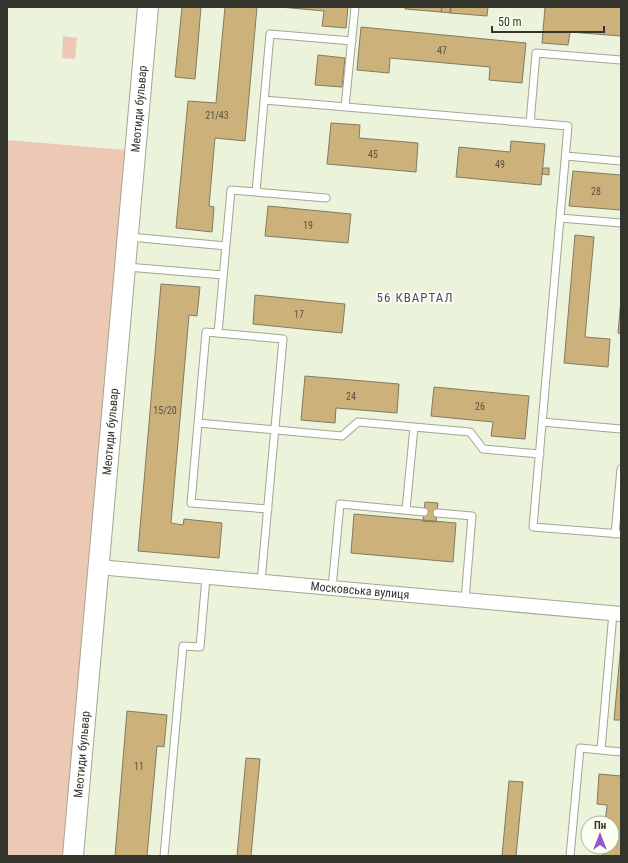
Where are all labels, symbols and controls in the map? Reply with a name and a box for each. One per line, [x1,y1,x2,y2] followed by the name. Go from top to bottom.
[492,8,604,34] scale bar
[498,15,522,29] text: 50 m
[437,45,447,56] house number: 47
[128,65,150,153] street label: Меотиди бульвар
[205,110,229,121] house number: 21/43
[368,149,378,160] house number: 45
[495,159,505,170] house number: 49
[591,186,601,197] house number: 28
[303,220,313,231] house number: 19
[377,290,453,305] district label: 56 КВАРТАЛ
[294,309,304,320] house number: 17
[100,387,121,476] street label: Меотиди бульвар
[346,391,356,402] house number: 24
[475,401,485,412] house number: 26
[153,405,177,416] house number: 15/20
[310,579,410,602] street label: Московська вулиця
[71,710,93,799] street label: Меотиди бульвар
[134,761,144,772] house number: 11
[580,815,620,855] north arrow
[594,819,606,832] text: Пн

